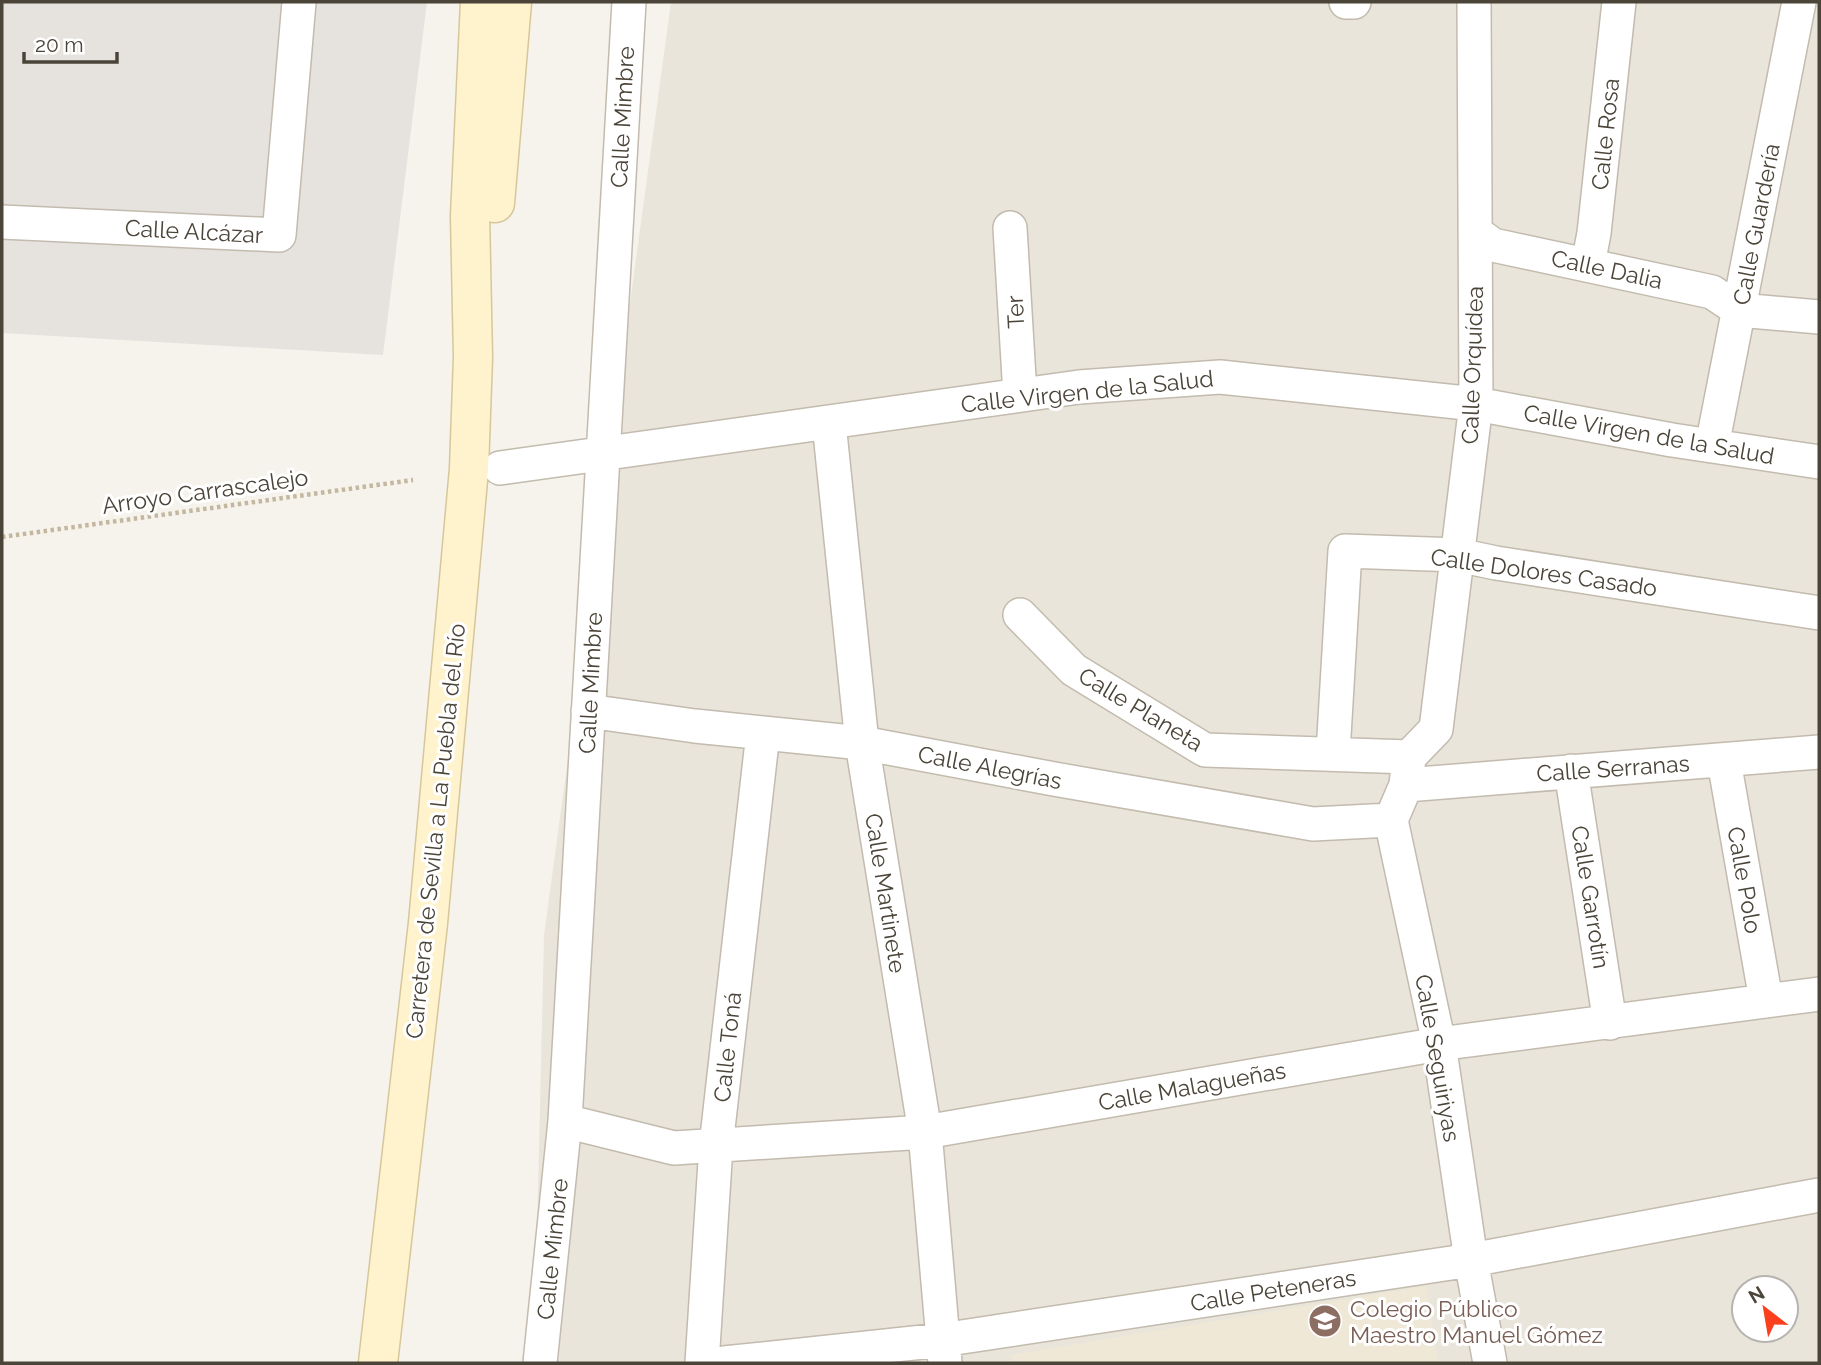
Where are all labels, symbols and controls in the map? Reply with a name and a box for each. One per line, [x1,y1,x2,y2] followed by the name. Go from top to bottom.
[24,21,117,65] scale bar
[35,32,83,57] text: 20 m
[605,45,639,189] street label: Calle Mimbre
[1586,77,1624,191] street label: Calle Rosa
[1727,141,1785,307] street label: Calle Guardería
[124,214,264,248] street label: Calle Alcázar
[1549,244,1665,294] street label: Calle Dalia
[1456,285,1488,445] street label: Calle Orquídea
[1001,295,1029,329] street label: Ter
[959,364,1215,418] street label: Calle Virgen de la Salud
[1522,399,1776,469] street label: Calle Virgen de la Salud
[100,463,310,519] street label: Arroyo Carrascalejo
[1429,543,1659,601] street label: Calle Dolores Casado
[573,611,607,755] street label: Calle Mimbre
[400,622,470,1040] street label: Carretera de Sevilla a La Puebla del Río
[1074,661,1208,757] street label: Calle Planeta
[916,740,1064,794] street label: Calle Alegrías
[1536,749,1690,787] street label: Calle Serranas
[860,811,912,975] street label: Calle Martinete
[1566,823,1616,971] street label: Calle Garrotín
[1722,825,1768,935] street label: Calle Polo
[1410,972,1466,1144] street label: Calle Seguiriyas
[708,991,746,1103] street label: Calle Toná
[1096,1056,1288,1116] street label: Calle Malagueñas
[531,1177,573,1321] street label: Calle Mimbre
[1188,1264,1358,1316] street label: Calle Peteneras
[1730,1274,1800,1344] north arrow
[1744,1281,1768,1308] text: N
[1350,1295,1603,1348] place label: Colegio Público Maestro Manuel Gómez
[1306,1302,1344,1340] school or university icon: Colegio Público Maestro Manuel Gómez

